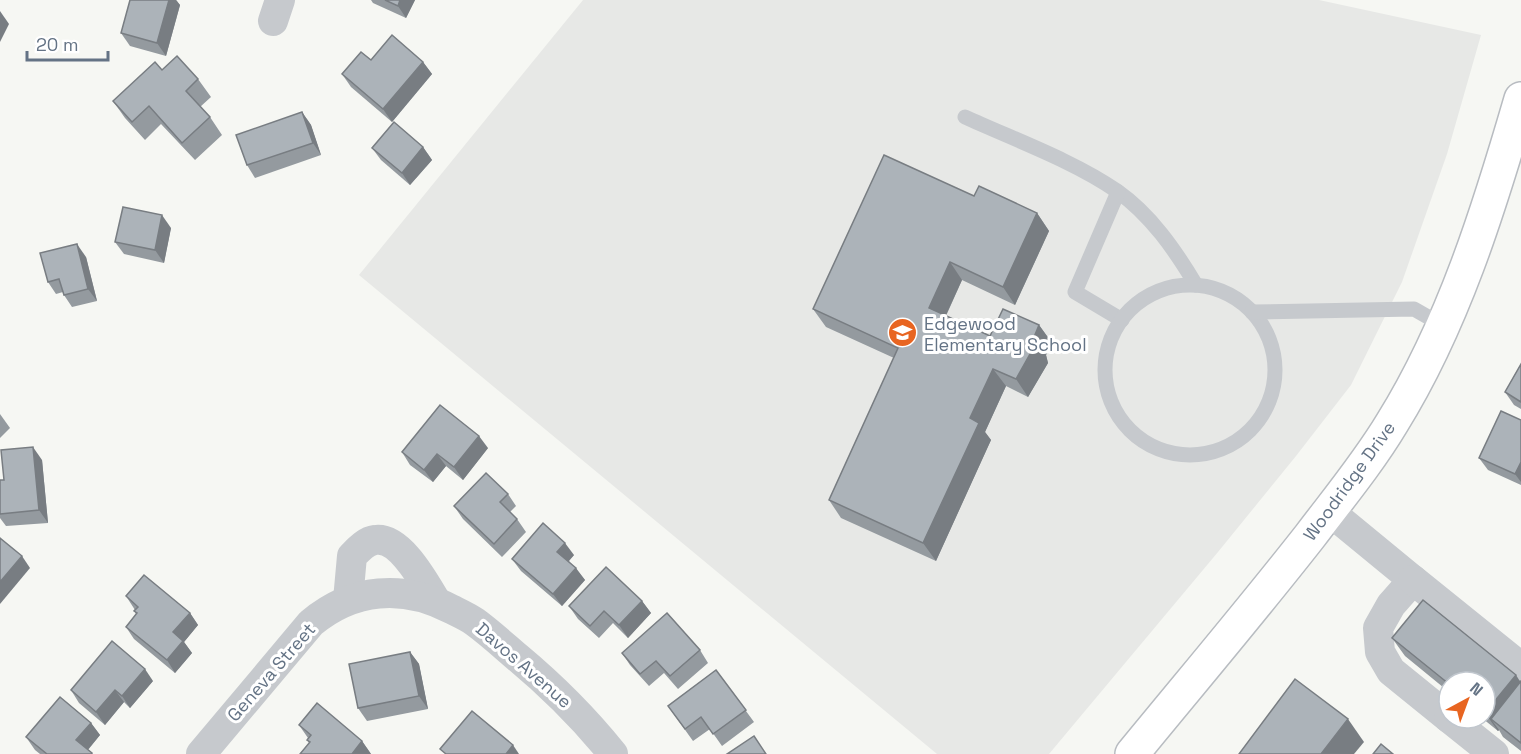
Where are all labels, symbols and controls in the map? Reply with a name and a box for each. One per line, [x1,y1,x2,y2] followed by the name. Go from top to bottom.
[27,24,108,62] scale bar
[36,33,79,56] text: 20 m
[924,312,1087,356] place label: Edgewood Elementary School
[887,317,919,349] school or university icon: Edgewood Elementary School
[1298,417,1400,545] street label: Woodridge Drive
[471,617,577,713] street label: Davos Avenue
[222,618,320,726] street label: Geneva Street
[1437,670,1497,730] north arrow
[1466,678,1487,701] text: N

